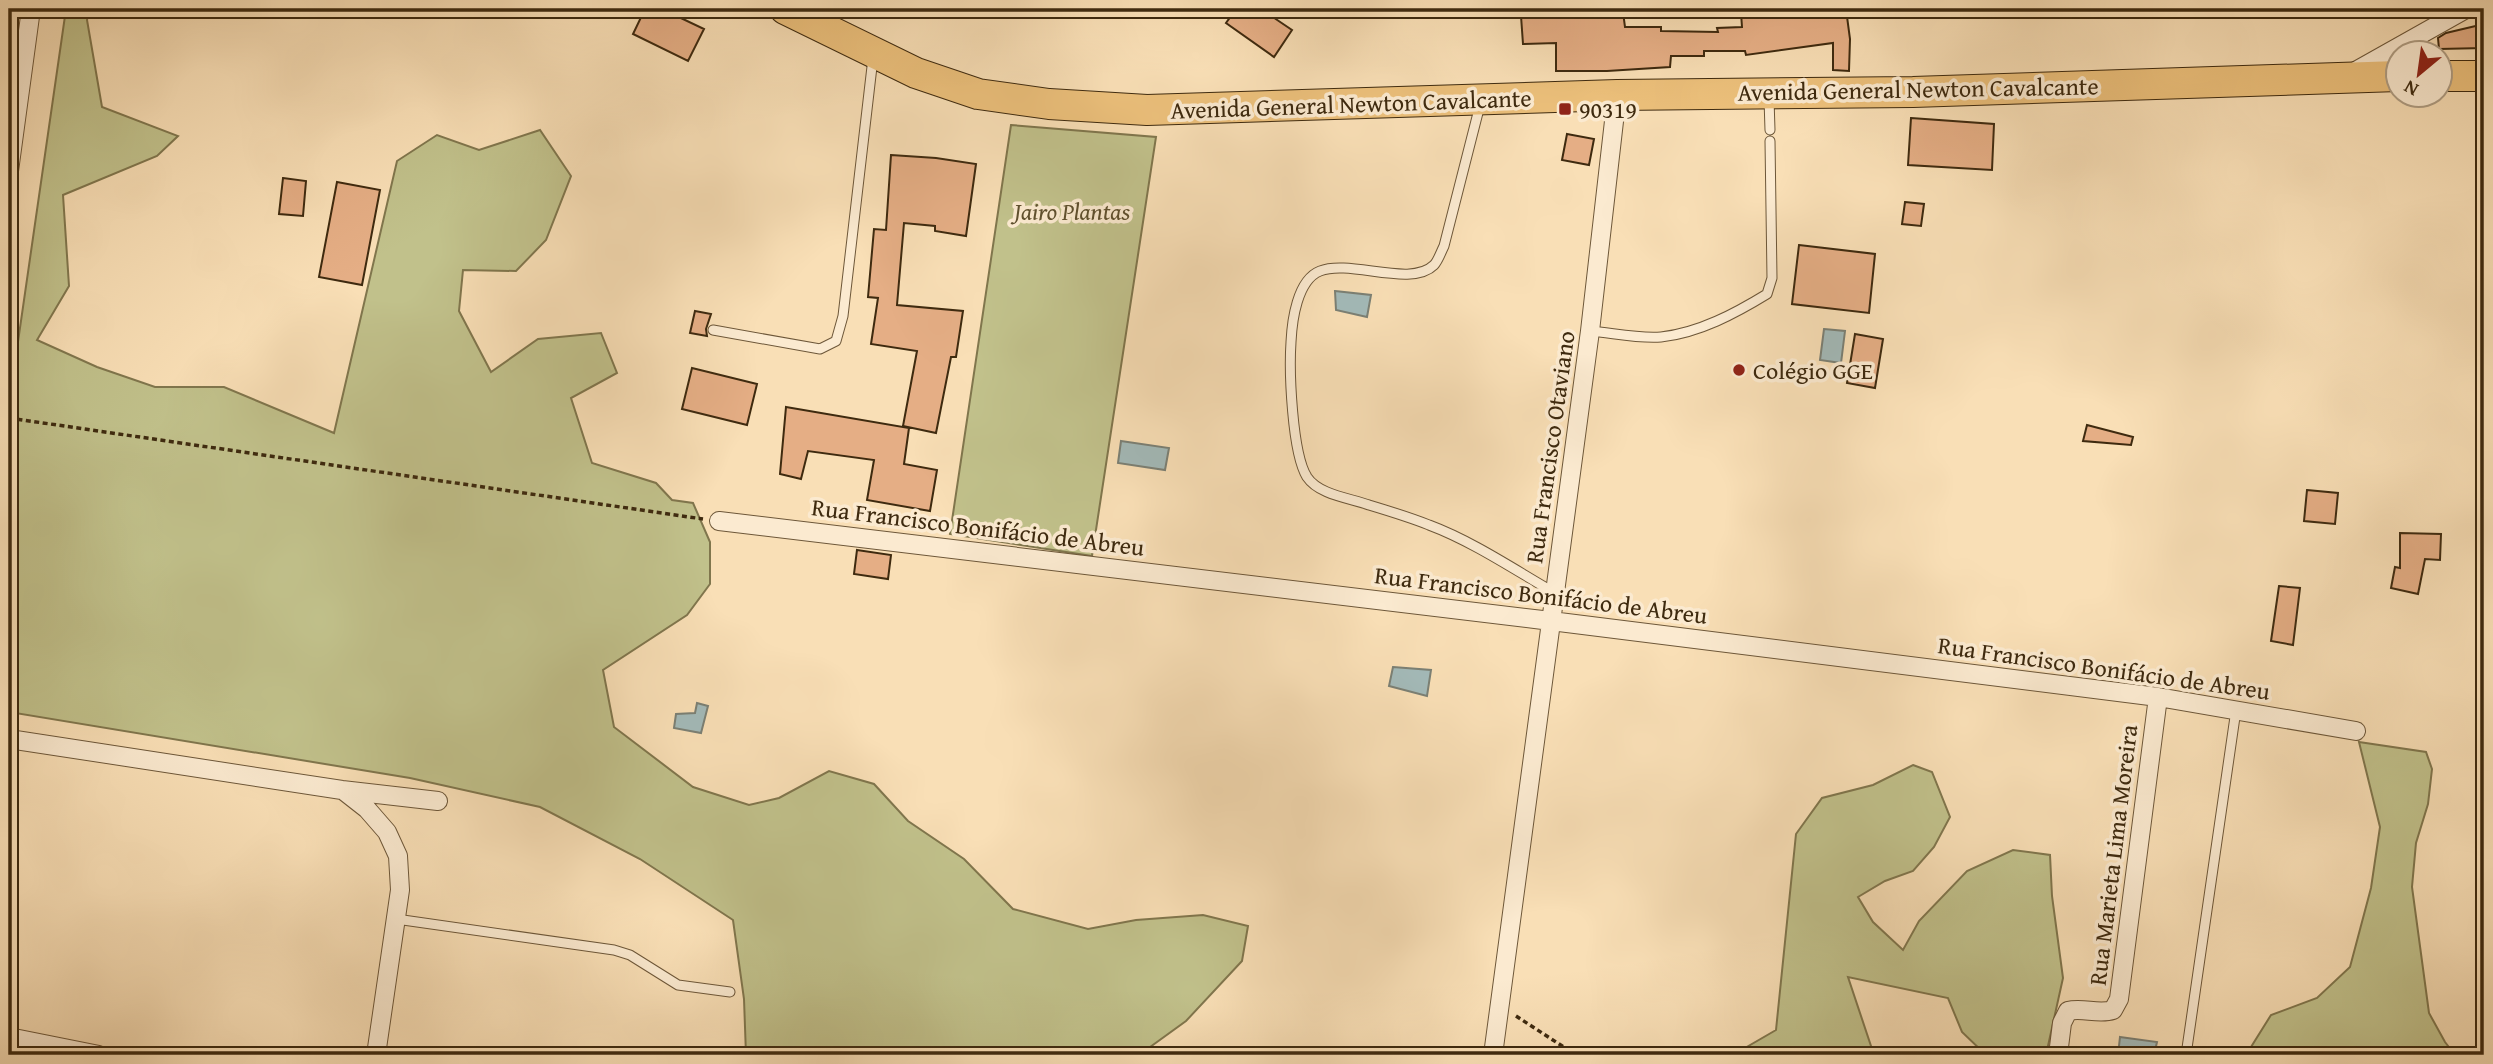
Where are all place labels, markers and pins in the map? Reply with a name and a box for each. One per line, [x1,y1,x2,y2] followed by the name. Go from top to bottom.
[1579,92,1637,127] place label: 90319
[1557,101,1573,117] marker: 90319
[1753,353,1873,388] place label: Colégio GGE
[1731,362,1747,378] marker: Colégio GGE

